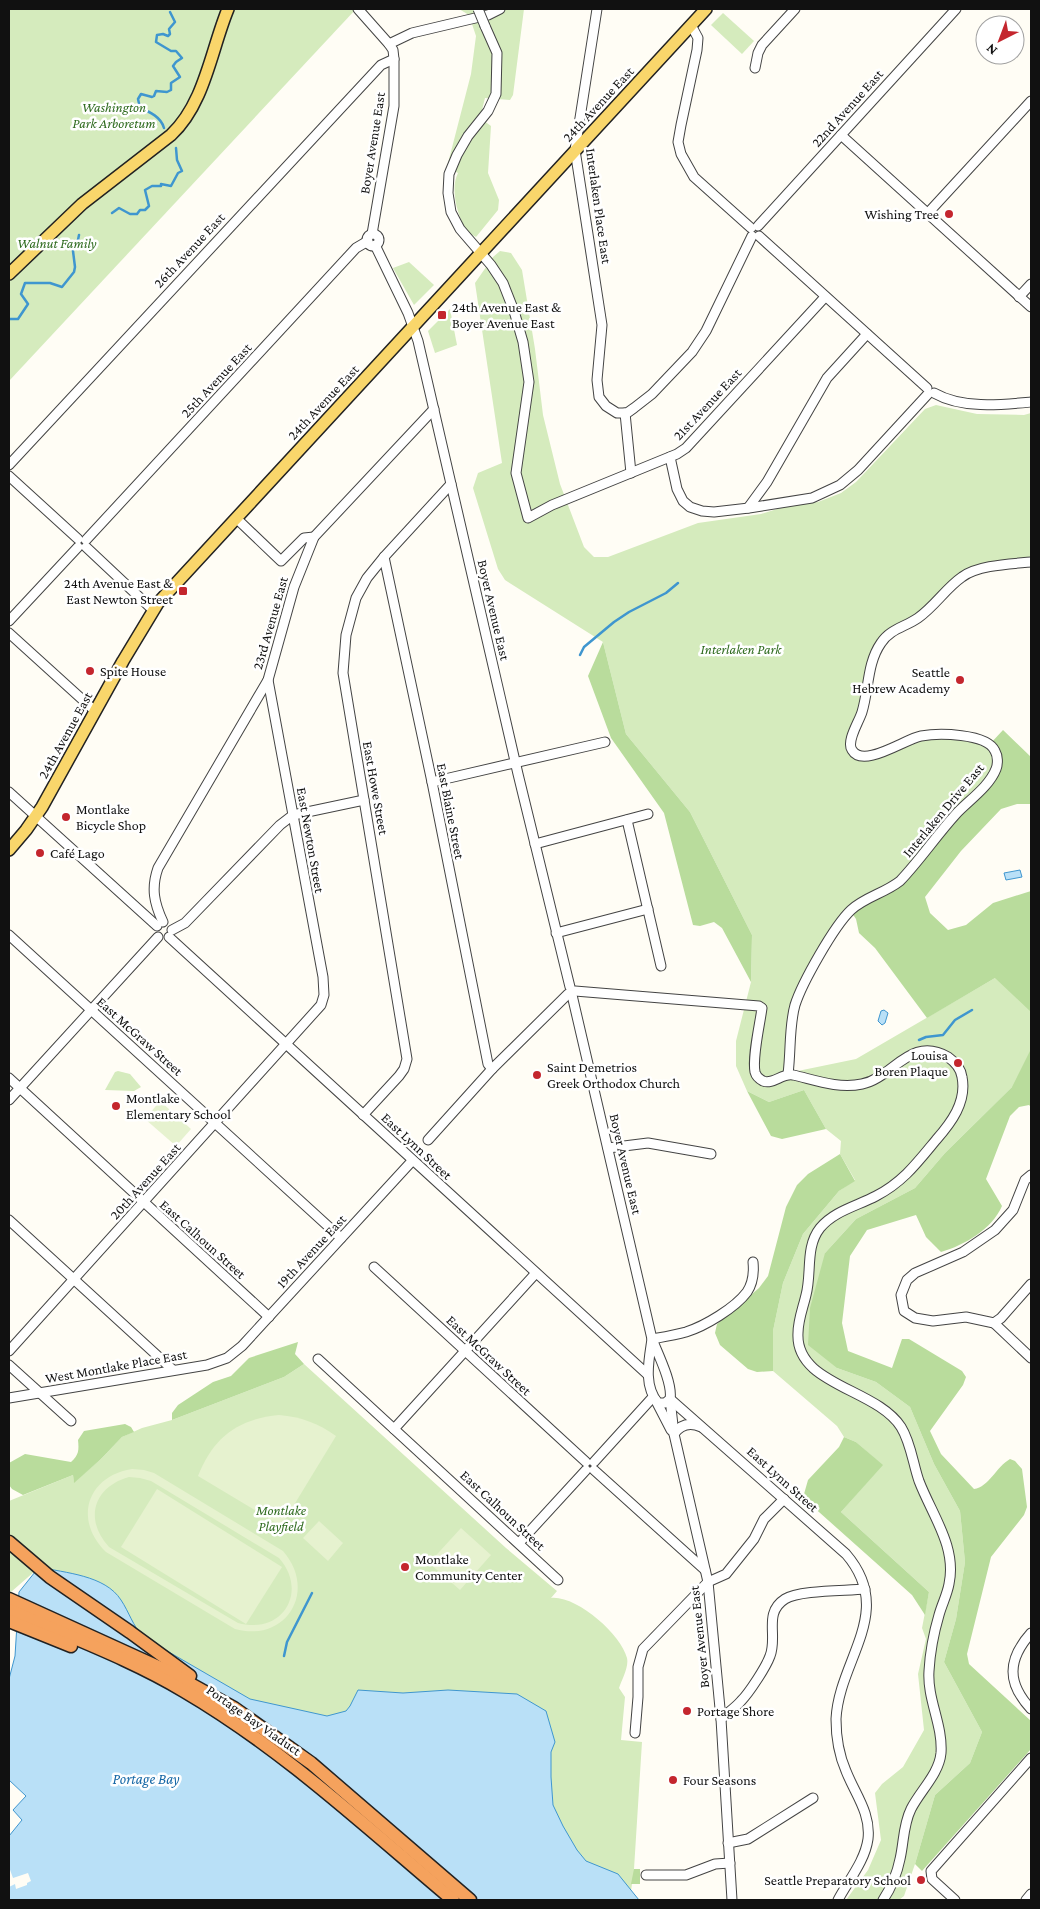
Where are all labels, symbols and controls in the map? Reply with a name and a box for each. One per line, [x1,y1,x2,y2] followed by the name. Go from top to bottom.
[975,15,1025,65] north arrow
[982,40,1000,59] text: N
[559,63,637,145] street label: 24th Avenue East
[808,66,886,150] street label: 22nd Avenue East
[356,91,388,195] street label: Boyer Avenue East
[72,99,156,131] park label: Washington Park Arboretum
[583,147,615,265] street label: Interlaken Place East
[865,206,939,222] place label: Wishing Tree
[943,208,955,220] marker: Wishing Tree
[150,209,228,291] street label: 26th Avenue East
[17,235,97,251] park label: Walnut Family
[452,299,561,331] place label: 24th Avenue East & Boyer Avenue East
[436,309,448,321] marker: 24th Avenue East & Boyer Avenue East
[177,339,255,421] street label: 25th Avenue East
[284,361,362,443] street label: 24th Avenue East
[670,365,745,443] street label: 21st Avenue East
[475,558,513,662] street label: Boyer Avenue East
[249,574,291,671] street label: 23rd Avenue East
[64,575,173,607] place label: 24th Avenue East & East Newton Street
[177,585,189,597] marker: 24th Avenue East & East Newton Street
[701,641,782,657] park label: Interlaken Park
[100,663,166,679] place label: Spite House
[852,664,951,696] place label: Seattle Hebrew Academy
[84,665,96,677] marker: Spite House
[954,674,966,686] marker: Seattle Hebrew Academy
[35,689,96,781] street label: 24th Avenue East
[360,740,392,836] street label: East Howe Street
[899,760,987,860] street label: Interlaken Drive East
[434,762,468,861] street label: East Blaine Street
[294,786,328,894] street label: East Newton Street
[76,801,146,833] place label: Montlake Bicycle Shop
[60,811,72,823] marker: Montlake Bicycle Shop
[50,845,105,861] place label: Café Lago
[34,847,46,859] marker: Café Lago
[94,993,186,1079] street label: East McGraw Street
[875,1047,949,1079] place label: Louisa Boren Plaque
[952,1057,964,1069] marker: Louisa Boren Plaque
[547,1059,681,1091] place label: Saint Demetrios Greek Orthodox Church
[531,1069,543,1081] marker: Saint Demetrios Greek Orthodox Church
[126,1090,231,1122] place label: Montlake Elementary School
[110,1100,122,1112] marker: Montlake Elementary School
[378,1109,456,1183] street label: East Lynn Street
[607,1112,645,1216] street label: Boyer Avenue East
[106,1139,184,1223] street label: 20th Avenue East
[157,1196,249,1282] street label: East Calhoun Street
[273,1211,349,1291] street label: 19th Avenue East
[443,1312,535,1399] street label: East McGraw Street
[44,1346,188,1386] street label: West Montlake Place East
[744,1443,822,1515] street label: East Lynn Street
[457,1467,549,1554] street label: East Calhoun Street
[255,1502,307,1534] park label: Montlake Playfield
[415,1551,522,1583] place label: Montlake Community Center
[399,1561,411,1573] marker: Montlake Community Center
[686,1585,712,1689] street label: Boyer Avenue East
[204,1681,305,1759] street label: Portage Bay Viaduct
[697,1703,774,1719] place label: Portage Shore
[681,1705,693,1717] marker: Portage Shore
[113,1771,180,1788] water label: Portage Bay
[683,1772,756,1788] place label: Four Seasons
[667,1774,679,1786] marker: Four Seasons
[764,1872,911,1888] place label: Seattle Preparatory School
[915,1874,927,1886] marker: Seattle Preparatory School

